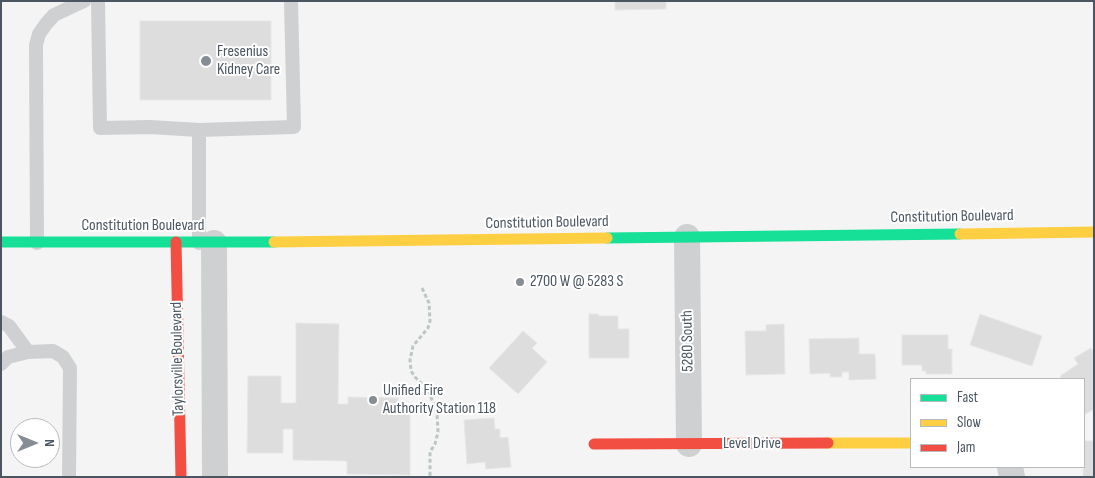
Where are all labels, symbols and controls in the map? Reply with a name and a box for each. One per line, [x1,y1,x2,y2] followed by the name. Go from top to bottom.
[217,42,280,80] place label: Fresenius Kidney Care
[199,54,213,68] marker: Fresenius Kidney Care
[890,206,1014,228] street label: Constitution Boulevard
[485,212,609,234] street label: Constitution Boulevard
[81,216,205,236] street label: Constitution Boulevard
[530,272,623,292] place label: 2700 W @ 5283 S
[514,276,526,288] marker: 2700 W @ 5283 S
[167,302,189,416] street label: Taylorsville Boulevard
[678,310,698,372] street label: 5280 South
[910,378,1085,468] legend
[383,381,496,419] place label: Unified Fire Authority Station 118
[957,388,978,407] text: Fast
[367,394,379,406] marker: Unified Fire Authority Station 118
[957,413,981,432] text: Slow
[10,418,60,468] north arrow
[723,434,781,454] street label: Level Drive
[957,438,975,457] text: Jam
[41,439,58,447] text: N

